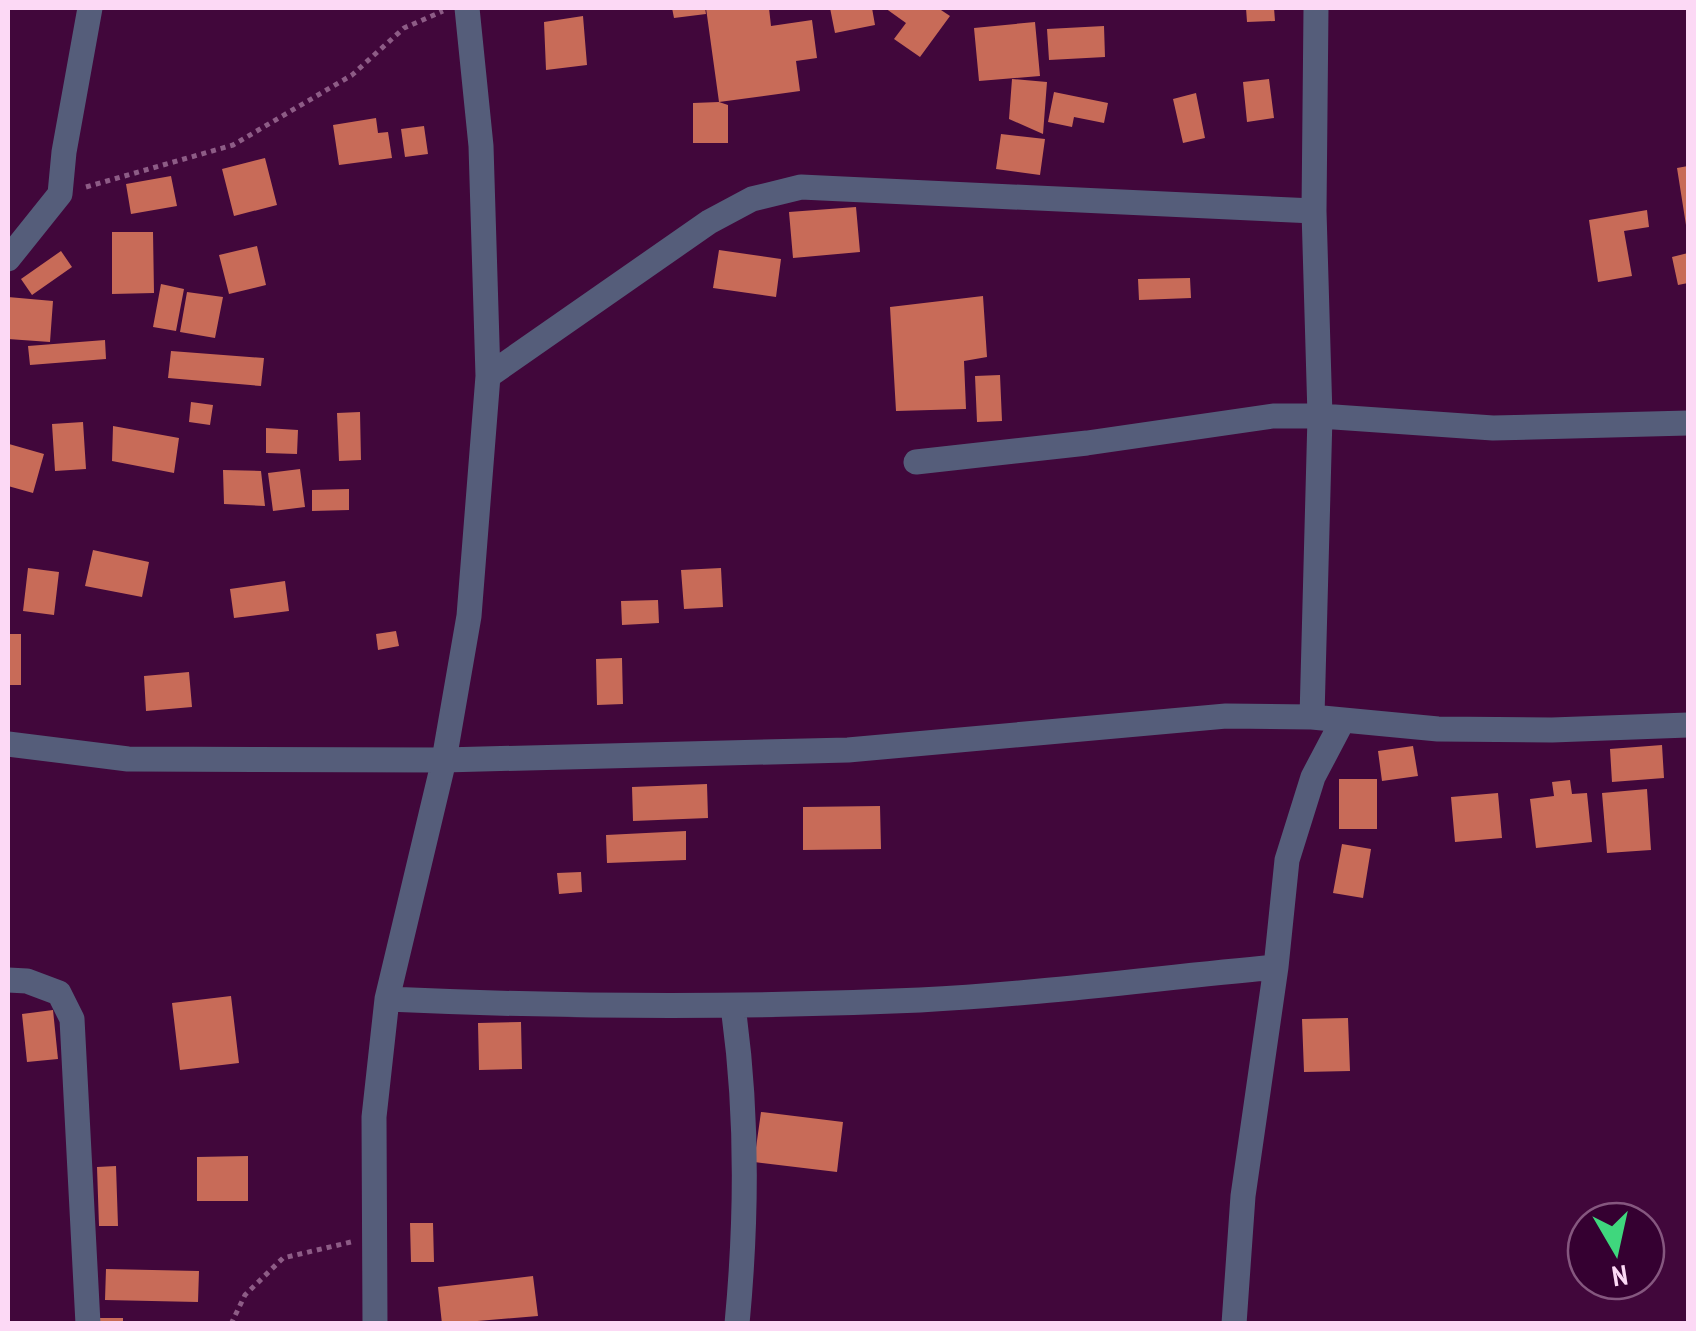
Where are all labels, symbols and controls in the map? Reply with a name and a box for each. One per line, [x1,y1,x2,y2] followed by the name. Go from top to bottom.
[1566,1201,1666,1301] north arrow
[1610,1257,1630,1296] text: N

